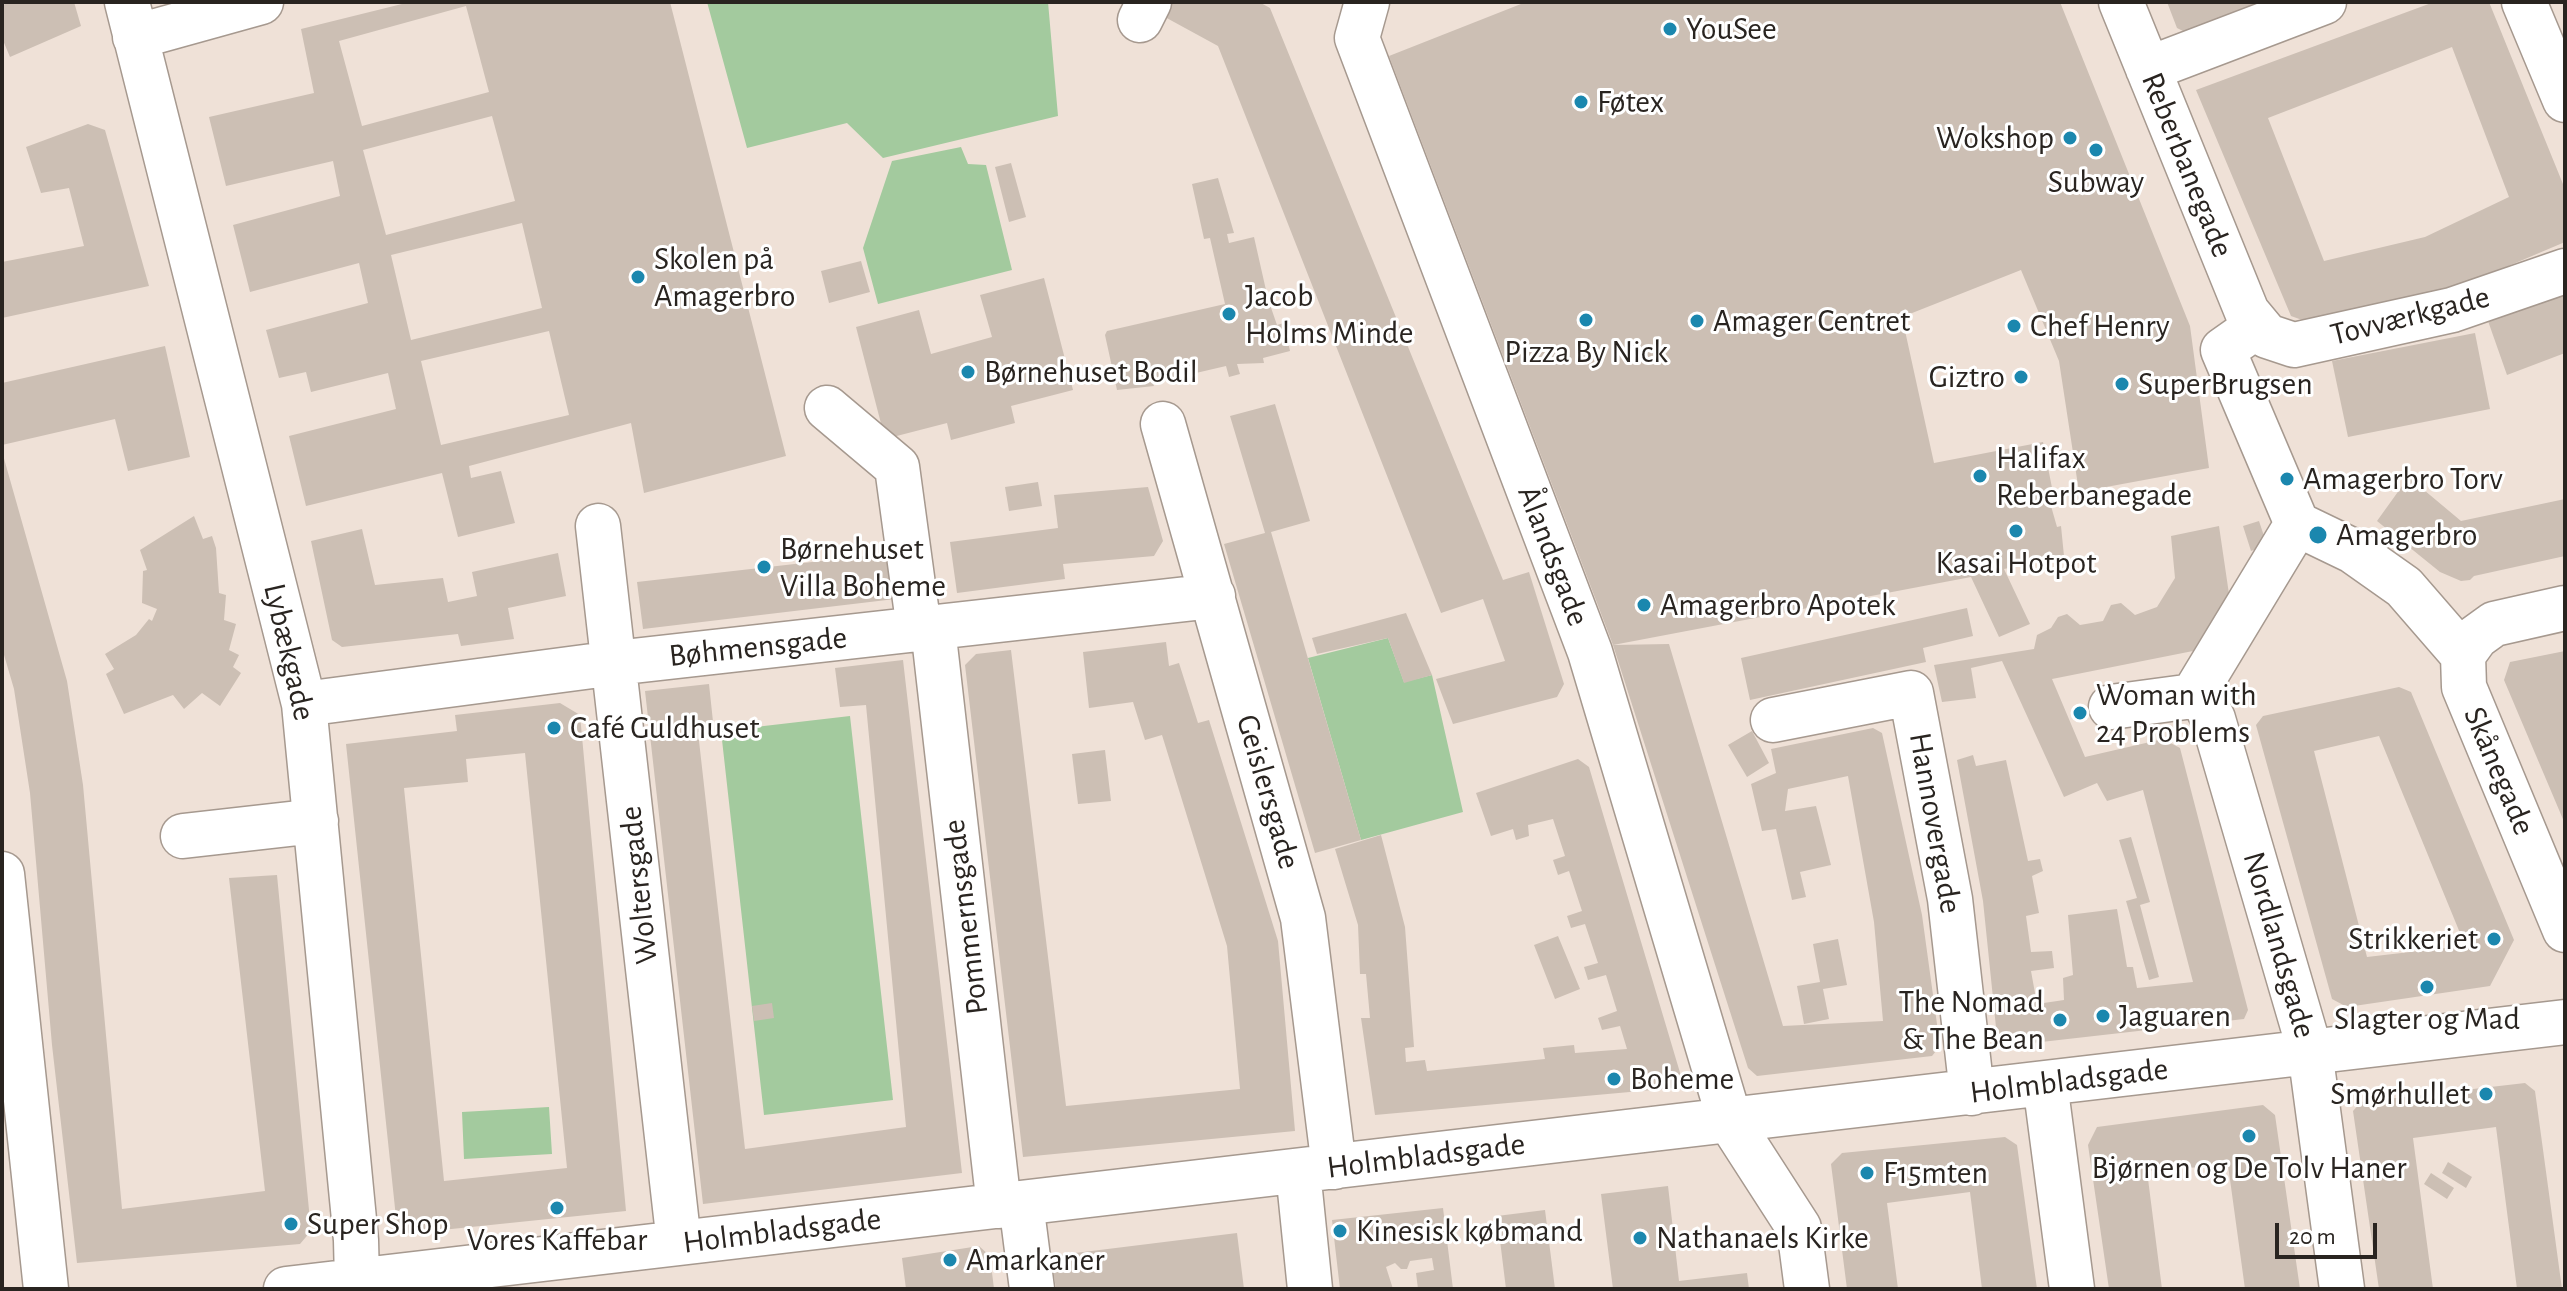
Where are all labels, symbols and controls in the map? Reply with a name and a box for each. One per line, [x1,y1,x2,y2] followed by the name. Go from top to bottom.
[1686,10,1777,48] place label: YouSee
[1661,20,1679,38] marker: YouSee
[2132,67,2242,263] street label: Reberbanegade
[1597,83,1664,121] place label: Føtex
[1572,93,1590,111] marker: Føtex
[1936,119,2054,157] place label: Wokshop
[2061,129,2079,147] marker: Wokshop
[2087,141,2105,159] marker: Subway
[2048,163,2144,201] place label: Subway
[654,240,795,315] place label: Skolen på Amagerbro
[629,268,647,286] marker: Skolen på Amagerbro
[1245,277,1413,352] place label: Jacob Holms Minde
[2326,278,2494,354] street label: Tovværkgade
[1713,302,1910,340] place label: Amager Centret
[1220,305,1238,323] marker: Jacob Holms Minde
[2030,307,2170,345] place label: Chef Henry
[1577,311,1595,329] marker: Pizza By Nick
[1688,312,1706,330] marker: Amager Centret
[2005,317,2023,335] marker: Chef Henry
[1504,333,1668,371] place label: Pizza By Nick
[984,353,1198,391] place label: Børnehuset Bodil
[1929,358,2005,396] place label: Giztro
[959,363,977,381] marker: Børnehuset Bodil
[2138,365,2313,403] place label: SuperBrugsen
[2012,368,2030,386] marker: Giztro
[2113,375,2131,393] marker: SuperBrugsen
[1996,439,2192,514] place label: Halifax Reberbanegade
[2303,460,2503,498] place label: Amagerbro Torv
[1971,467,1989,485] marker: Halifax Reberbanegade
[2278,470,2296,488] marker: Amagerbro Torv
[1509,480,1597,632] street label: Ålandsgade
[2336,516,2477,554] place label: Amagerbro
[2007,522,2025,540] marker: Kasai Hotpot
[2307,524,2329,546] marker: Amagerbro
[780,530,946,605] place label: Børnehuset Villa Boheme
[1936,544,2096,582] place label: Kasai Hotpot
[755,558,773,576] marker: Børnehuset Villa Boheme
[255,580,323,724] street label: Lybækgade
[1660,586,1896,624] place label: Amagerbro Apotek
[1635,596,1653,614] marker: Amagerbro Apotek
[667,619,849,675] street label: Bøhmensgade
[2096,676,2257,751] place label: Woman with 24 Problems
[2455,701,2543,841] street label: Skånegade
[2071,704,2089,722] marker: Woman with 24 Problems
[570,709,759,747] place label: Café Guldhuset
[1228,710,1308,874] street label: Geislersgade
[545,719,563,737] marker: Café Guldhuset
[1900,730,1970,916] street label: Hannovergade
[612,804,666,966] street label: Woltersgade
[935,817,997,1017] street label: Pommernsgade
[2234,847,2324,1043] street label: Nordlandsgade
[2348,920,2478,958] place label: Strikkeriet
[2485,930,2503,948] marker: Strikkeriet
[2418,978,2436,996] marker: Slagter og Mad
[1898,983,2044,1058] place label: The Nomad & The Bean
[2119,997,2231,1035] place label: Jaguaren
[2334,1000,2520,1038] place label: Slagter og Mad
[2094,1007,2112,1025] marker: Jaguaren
[2051,1011,2069,1029] marker: The Nomad & The Bean
[1968,1050,2170,1112] street label: Holmbladsgade
[1630,1060,1734,1098] place label: Boheme
[1605,1070,1623,1088] marker: Boheme
[2330,1075,2470,1113] place label: Smørhullet
[2477,1085,2495,1103] marker: Smørhullet
[1325,1125,1527,1187] street label: Holmbladsgade
[2240,1127,2258,1145] marker: Bjørnen og De Tolv Haner
[2091,1149,2407,1187] place label: Bjørnen og De Tolv Haner
[1883,1154,1988,1192] place label: F15mten
[1858,1164,1876,1182] marker: F15mten
[548,1199,566,1217] marker: Vores Kaffebar
[681,1200,883,1262] street label: Holmbladsgade
[307,1205,449,1243] place label: Super Shop
[2279,1207,2381,1257] scale bar
[1356,1212,1583,1250] place label: Kinesisk købmand
[282,1215,300,1233] marker: Super Shop
[1656,1219,1869,1257] place label: Nathanaels Kirke
[467,1221,647,1259] place label: Vores Kaffebar
[1331,1222,1349,1240] marker: Kinesisk købmand
[2289,1225,2336,1249] text: 20 m
[1631,1229,1649,1247] marker: Nathanaels Kirke
[966,1241,1105,1279] place label: Amarkaner
[941,1251,959,1269] marker: Amarkaner

